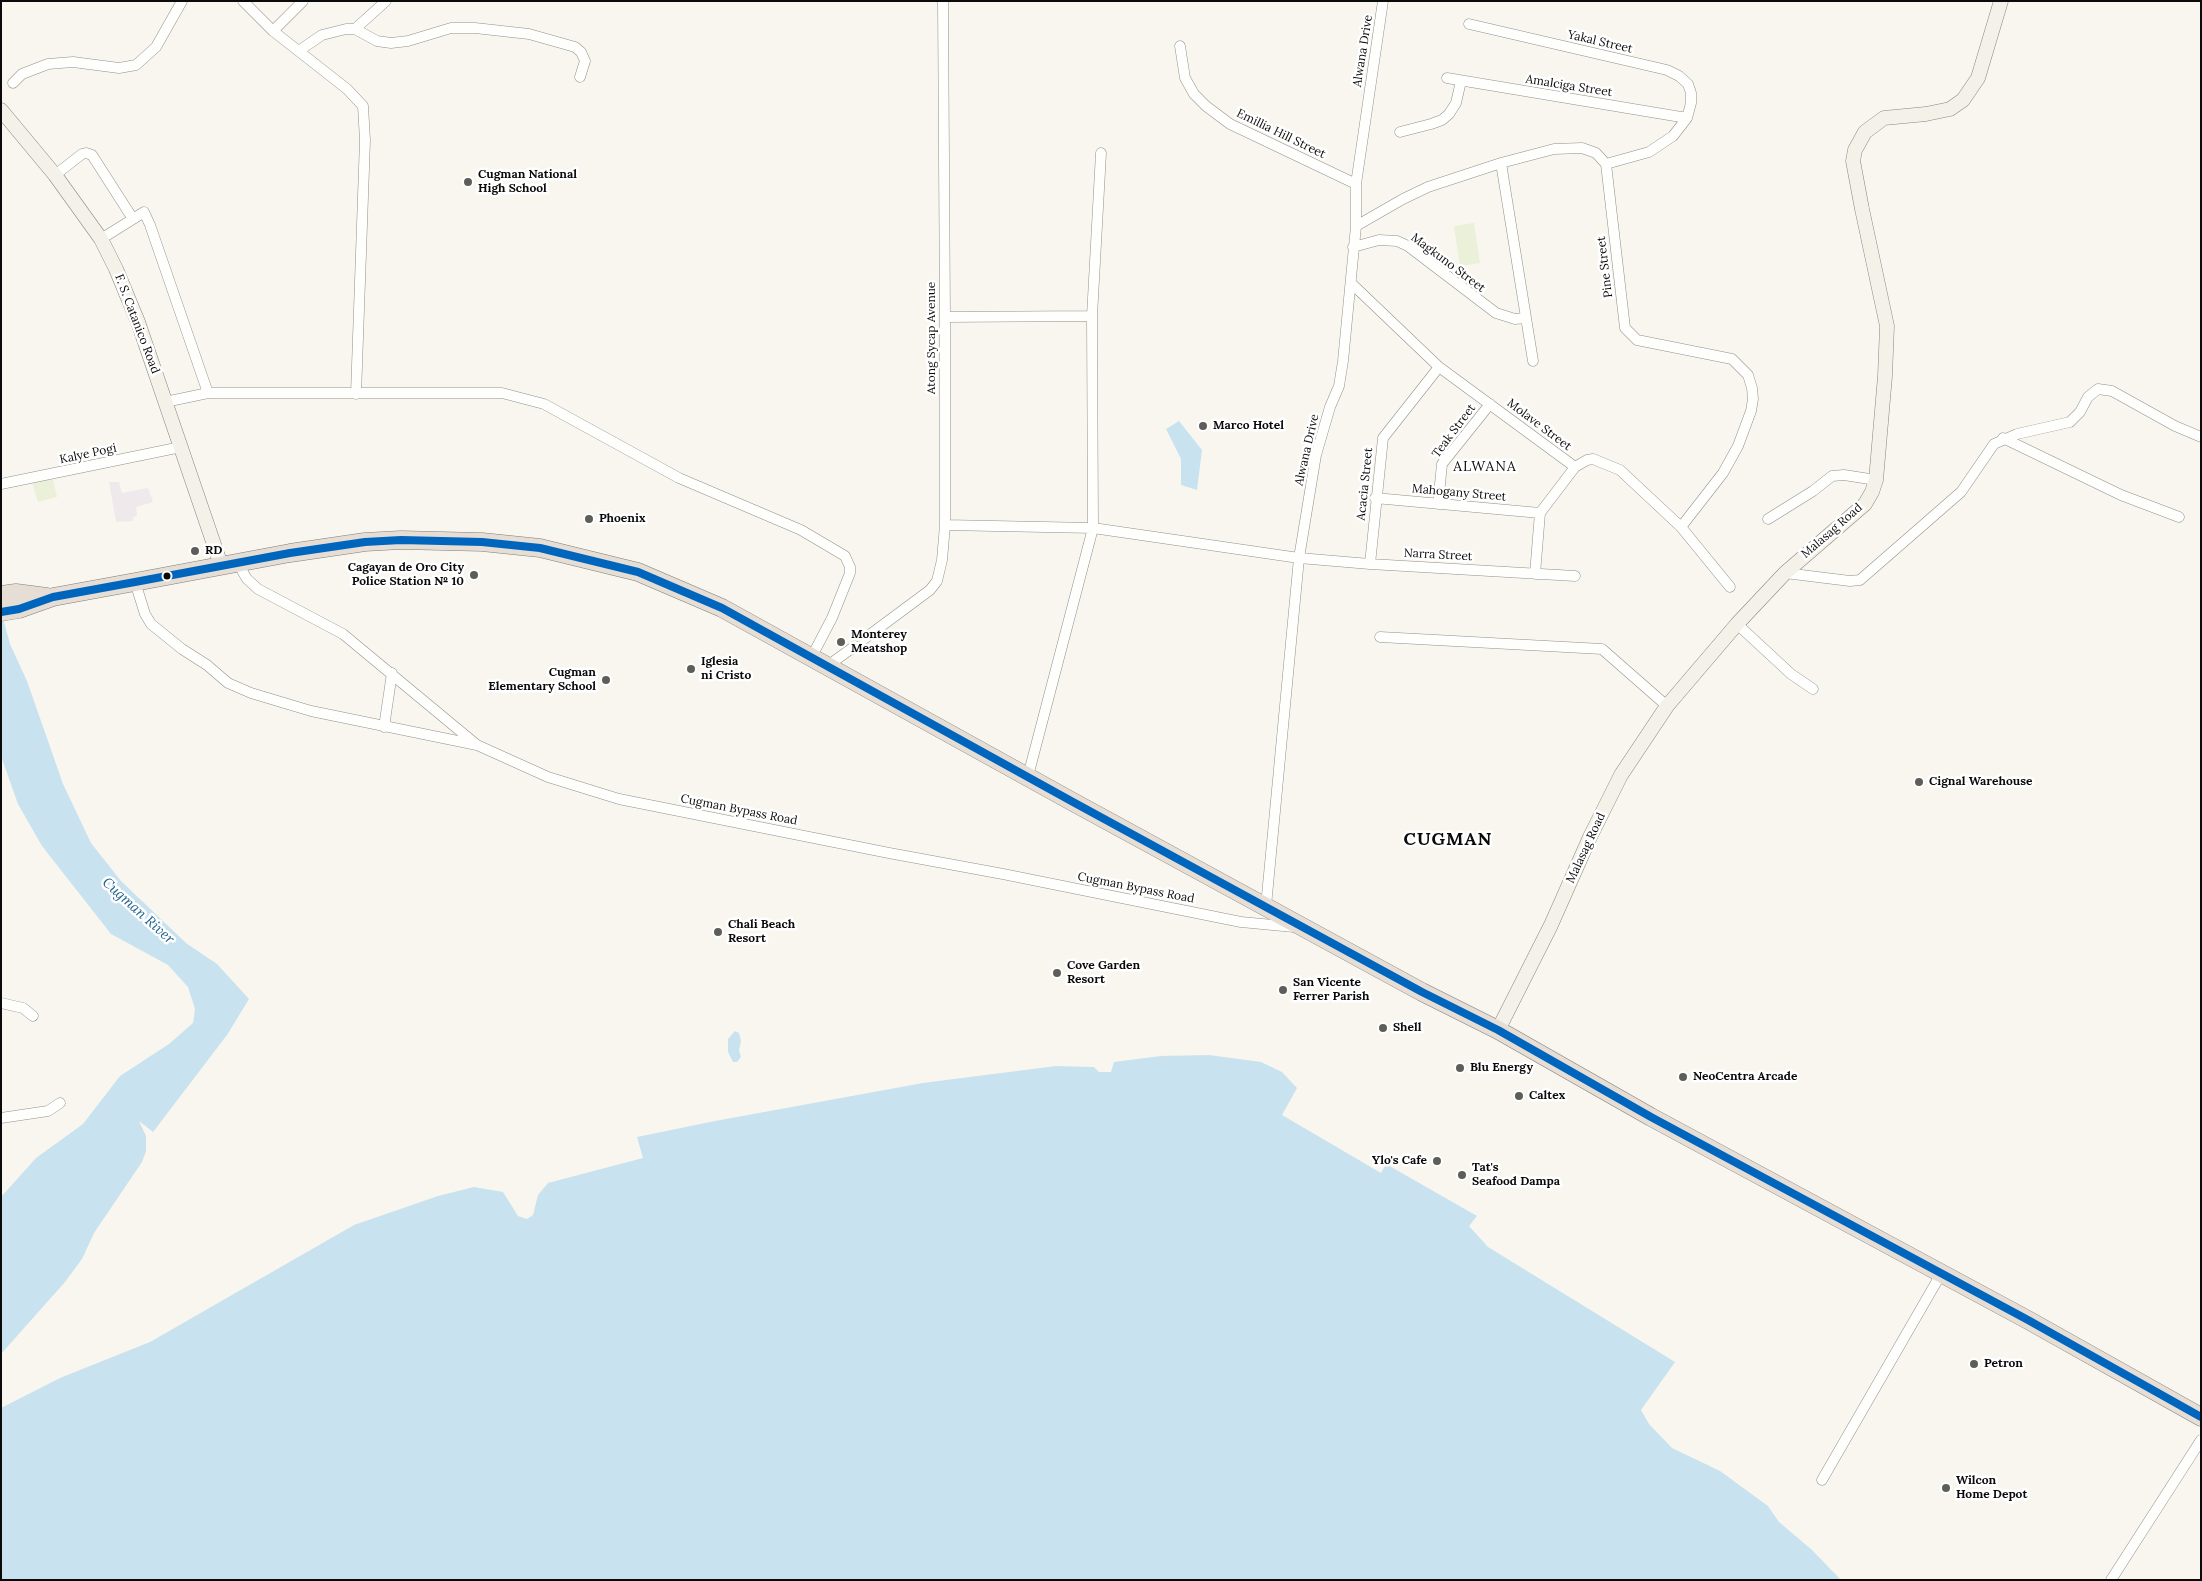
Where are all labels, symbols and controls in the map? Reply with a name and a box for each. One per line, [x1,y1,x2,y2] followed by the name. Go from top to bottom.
[1350,14,1376,88] street label: Alwana Drive
[1566,28,1634,56] street label: Yakal Street
[1525,72,1613,100] street label: Amalciga Street
[1234,106,1328,162] street label: Emillia Hill Street
[478,168,577,196] place label: Cugman National High School
[462,176,474,188] marker: Cugman National High School
[1408,230,1488,296] street label: Magkuno Street
[1594,236,1616,298] street label: Pine Street
[111,272,163,376] street label: F. S. Catanico Road
[925,282,939,394] street label: Atong Sycap Avenue
[1504,396,1574,454] street label: Molave Street
[1429,401,1479,461] street label: Teak Street
[1292,413,1322,487] street label: Alwana Drive
[1213,419,1284,433] place label: Marco Hotel
[1197,420,1209,432] marker: Marco Hotel
[58,441,118,467] street label: Kalye Pogi
[1354,447,1376,521] street label: Acacia Street
[1452,459,1518,475] district label: ALWANA
[1411,482,1507,504] street label: Mahogany Street
[1799,501,1865,561] street label: Malasag Road
[599,512,645,526] place label: Phoenix
[583,513,595,525] marker: Phoenix
[205,544,222,558] place label: RD
[189,545,201,557] marker: RD
[1403,546,1473,564] street label: Narra Street
[348,561,464,589] place label: Cagayan de Oro City Police Station № 10
[468,569,480,581] marker: Cagayan de Oro City Police Station № 10
[162,571,172,581] unlabelled marker
[851,628,907,656] place label: Monterey Meatshop
[835,636,847,648] marker: Monterey Meatshop
[701,655,751,683] place label: Iglesia ni Cristo
[685,663,697,675] marker: Iglesia ni Cristo
[488,666,596,694] place label: Cugman Elementary School
[600,674,612,686] marker: Cugman Elementary School
[1929,775,2032,789] place label: Cignal Warehouse
[1913,776,1925,788] marker: Cignal Warehouse
[679,792,799,828] street label: Cugman Bypass Road
[1563,810,1609,886] street label: Malasag Road
[1403,829,1493,851] district label: CUGMAN
[1076,870,1196,906] street label: Cugman Bypass Road
[99,874,177,948] water label: Cugman River
[728,918,795,946] place label: Chali Beach Resort
[712,926,724,938] marker: Chali Beach Resort
[1067,959,1140,987] place label: Cove Garden Resort
[1051,967,1063,979] marker: Cove Garden Resort
[1293,976,1369,1004] place label: San Vicente Ferrer Parish
[1277,984,1289,996] marker: San Vicente Ferrer Parish
[1393,1021,1422,1035] place label: Shell
[1377,1022,1389,1034] marker: Shell
[1470,1061,1533,1075] place label: Blu Energy
[1454,1062,1466,1074] marker: Blu Energy
[1693,1070,1797,1084] place label: NeoCentra Arcade
[1677,1071,1689,1083] marker: NeoCentra Arcade
[1529,1089,1565,1103] place label: Caltex
[1513,1090,1525,1102] marker: Caltex
[1372,1154,1427,1168] place label: Ylo's Cafe
[1431,1155,1443,1167] marker: Ylo's Cafe
[1472,1161,1560,1189] place label: Tat's Seafood Dampa
[1456,1169,1468,1181] marker: Tat's Seafood Dampa
[1984,1357,2023,1371] place label: Petron
[1968,1358,1980,1370] marker: Petron
[1956,1474,2027,1502] place label: Wilcon Home Depot
[1940,1482,1952,1494] marker: Wilcon Home Depot

